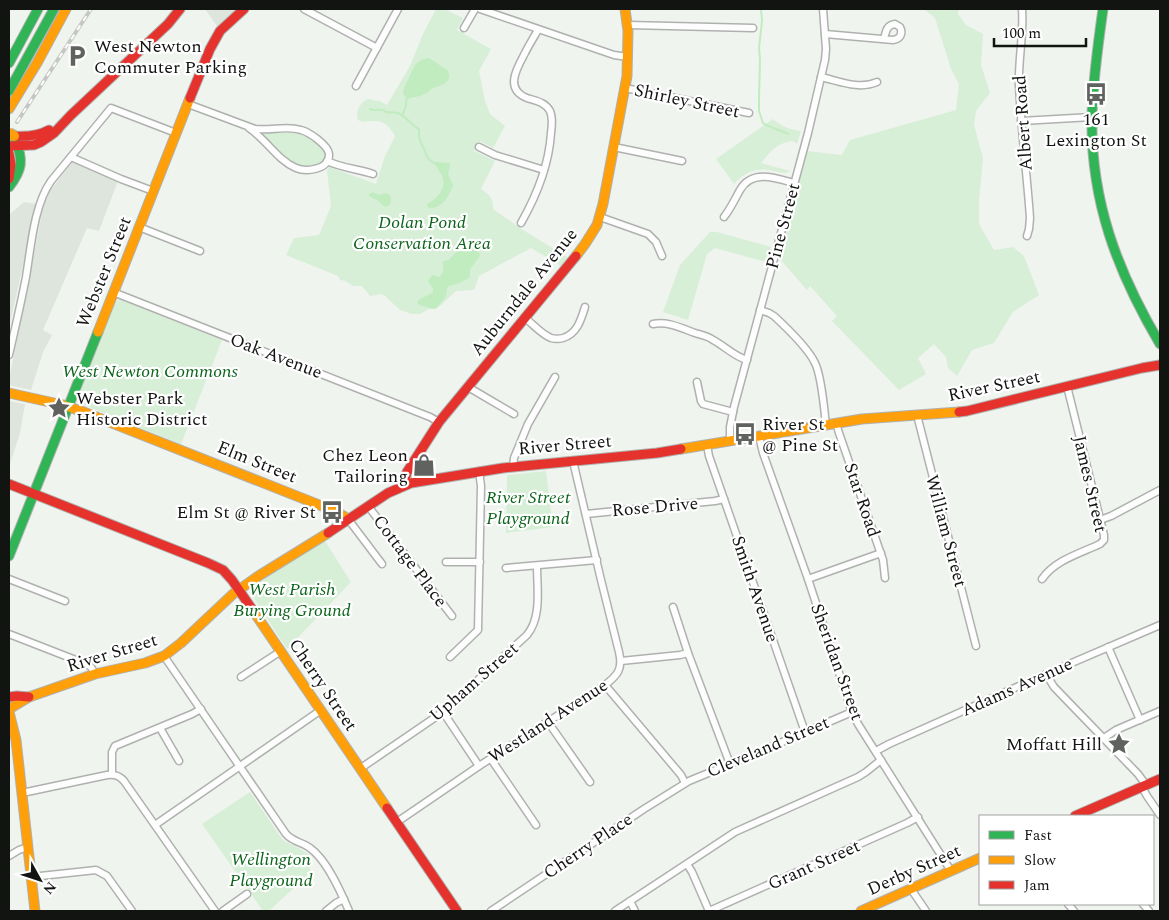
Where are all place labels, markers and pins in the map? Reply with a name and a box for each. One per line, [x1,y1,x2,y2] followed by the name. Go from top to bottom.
[94,33,247,81] place label: West Newton Commuter Parking
[64,43,90,69] parking icon: West Newton Commuter Parking
[1083,81,1109,107] bus stop icon: 161 Lexington St
[1045,106,1147,154] place label: 161 Lexington St
[76,385,207,433] place label: Webster Park Historic District
[46,395,72,421] place icon: Webster Park Historic District
[762,411,838,459] place label: River St @ Pine St
[732,421,758,447] bus stop icon: River St @ Pine St
[322,442,408,490] place label: Chez Leon Tailoring
[411,452,437,478] shop icon: Chez Leon Tailoring
[177,499,316,526] place label: Elm St @ River St
[319,499,345,525] bus stop icon: Elm St @ River St
[1006,731,1102,758] place label: Moffatt Hill
[1106,731,1132,757] place icon: Moffatt Hill

